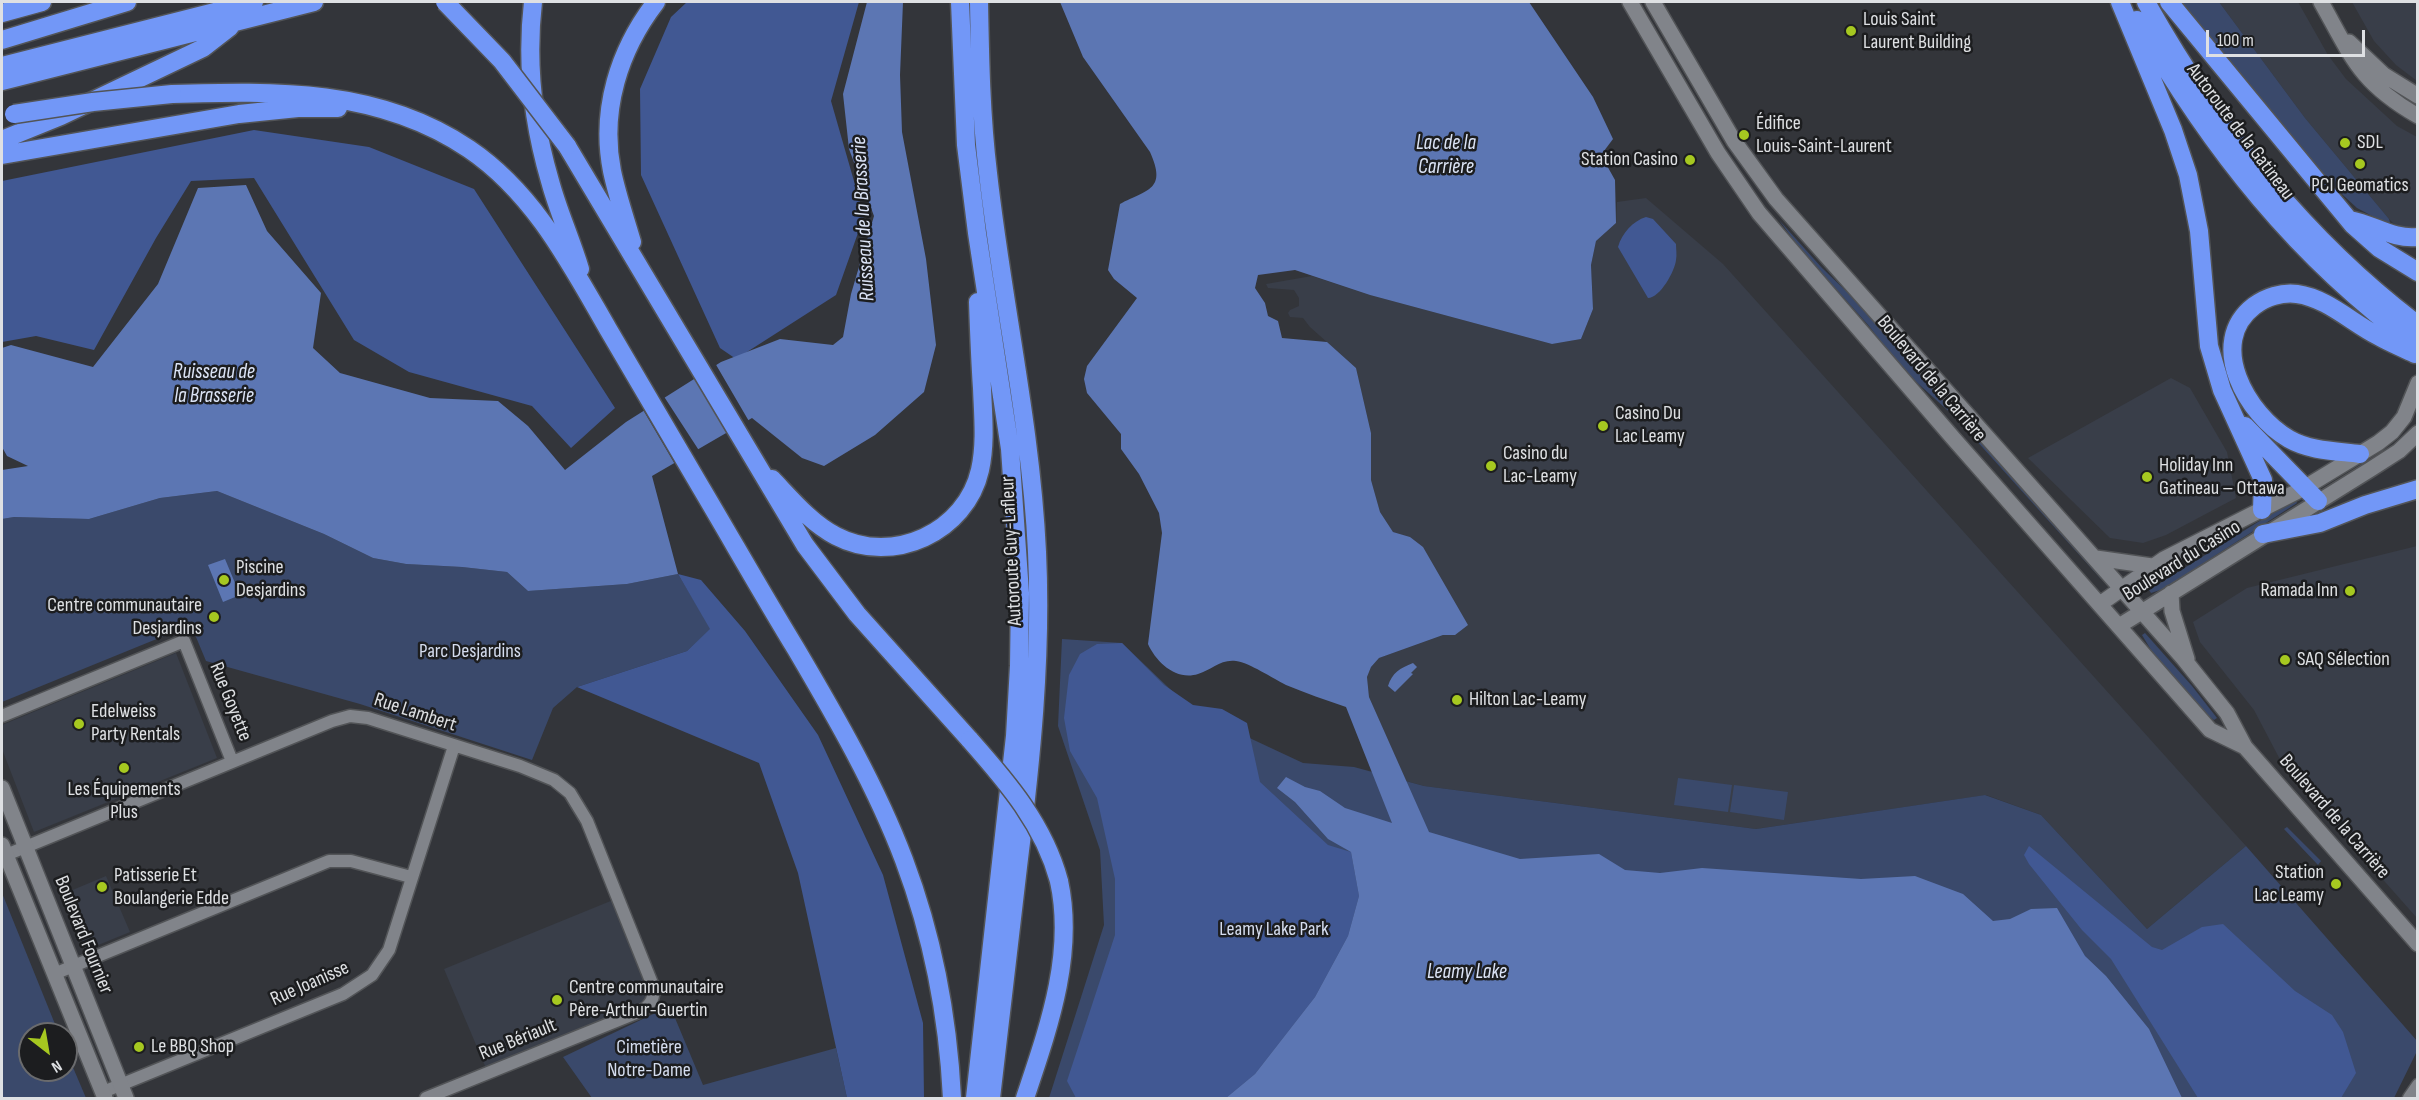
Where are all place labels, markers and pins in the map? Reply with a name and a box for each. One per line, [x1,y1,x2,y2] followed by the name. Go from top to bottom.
[1863,8,1971,55] place label: Louis Saint Laurent Building
[1844,24,1858,38] marker: Louis Saint Laurent Building
[1756,112,1892,159] place label: Édifice Louis-Saint-Laurent
[1737,128,1751,142] marker: Édifice Louis-Saint-Laurent
[2357,131,2383,155] place label: SDL
[2338,136,2352,150] marker: SDL
[1581,148,1678,172] place label: Station Casino
[1683,153,1697,167] marker: Station Casino
[2353,157,2367,171] marker: PCI Geomatics
[2311,174,2409,198] place label: PCI Geomatics
[1615,402,1685,449] place label: Casino Du Lac Leamy
[1596,419,1610,433] marker: Casino Du Lac Leamy
[1503,442,1577,489] place label: Casino du Lac-Leamy
[2159,454,2285,501] place label: Holiday Inn Gatineau – Ottawa
[1484,459,1498,473] marker: Casino du Lac-Leamy
[2140,470,2154,484] marker: Holiday Inn Gatineau – Ottawa
[236,556,306,603] place label: Piscine Desjardins
[217,573,231,587] marker: Piscine Desjardins
[2260,579,2338,603] place label: Ramada Inn
[2343,584,2357,598] marker: Ramada Inn
[47,594,202,641] place label: Centre communautaire Desjardins
[207,610,221,624] marker: Centre communautaire Desjardins
[2297,648,2390,672] place label: SAQ Sélection
[2278,653,2292,667] marker: SAQ Sélection
[1469,688,1586,712] place label: Hilton Lac-Leamy
[1450,693,1464,707] marker: Hilton Lac-Leamy
[91,700,180,747] place label: Edelweiss Party Rentals
[72,717,86,731] marker: Edelweiss Party Rentals
[117,761,131,775] marker: Les Équipements Plus
[67,778,181,825] place label: Les Équipements Plus
[2254,861,2324,908] place label: Station Lac Leamy
[114,864,229,911] place label: Patisserie Et Boulangerie Edde
[2329,877,2343,891] marker: Station Lac Leamy
[95,880,109,894] marker: Patisserie Et Boulangerie Edde
[569,976,724,1023] place label: Centre communautaire Père-Arthur-Guertin
[550,993,564,1007] marker: Centre communautaire Père-Arthur-Guertin
[151,1035,234,1059] place label: Le BBQ Shop
[132,1040,146,1054] marker: Le BBQ Shop

